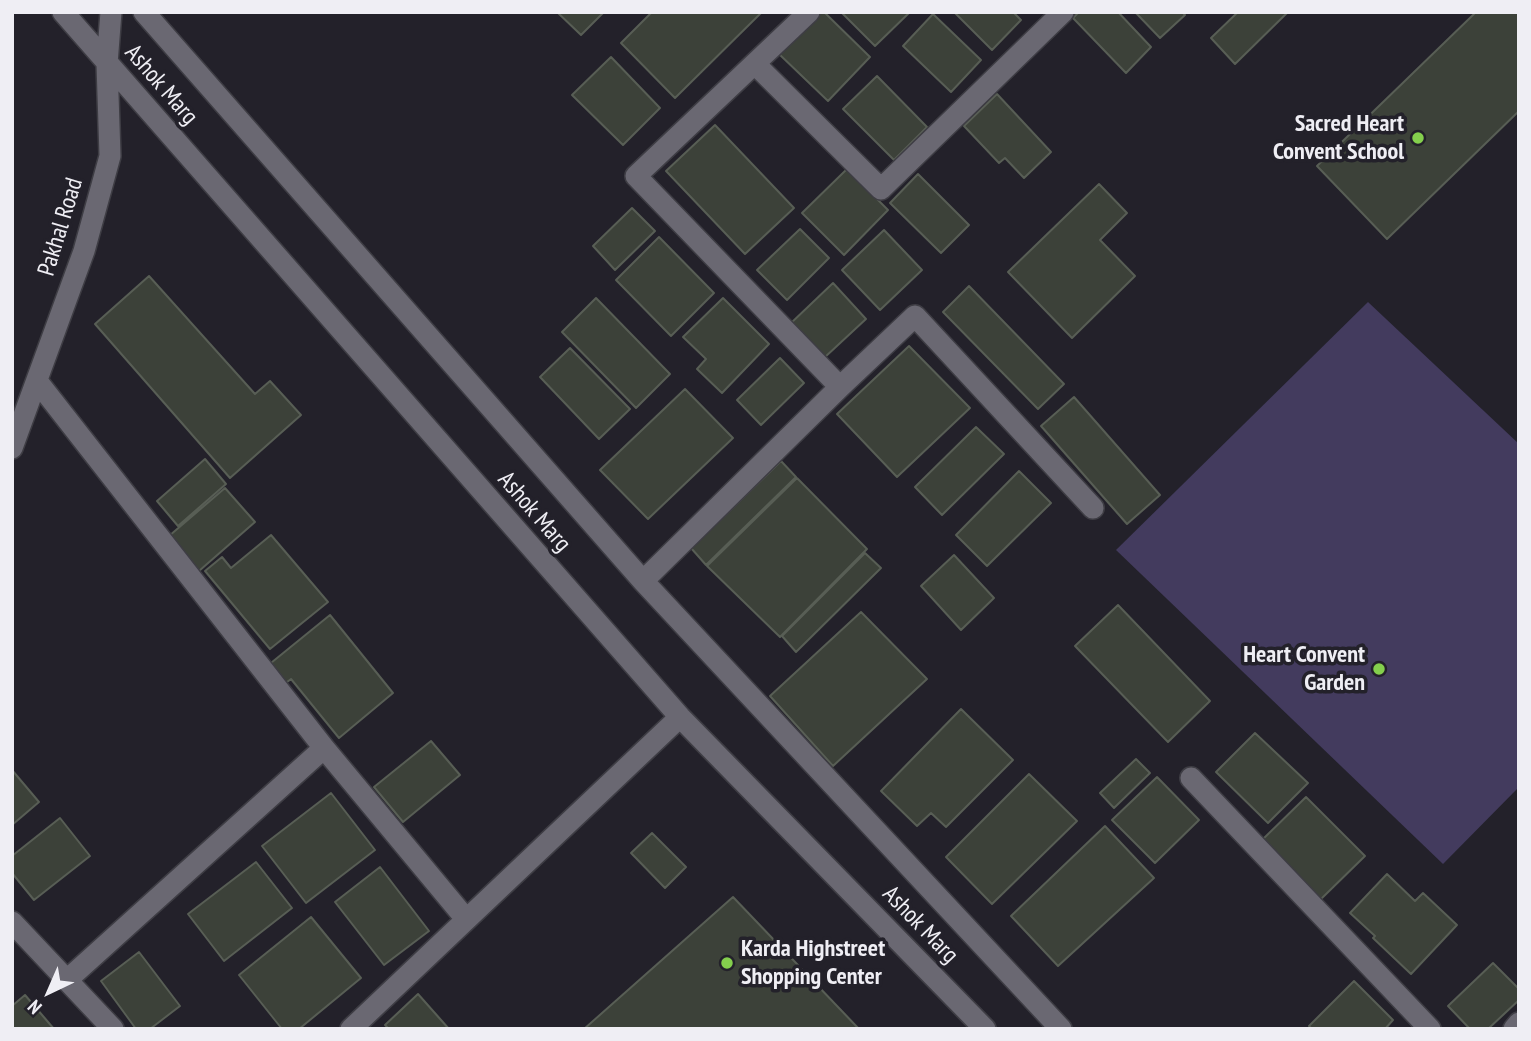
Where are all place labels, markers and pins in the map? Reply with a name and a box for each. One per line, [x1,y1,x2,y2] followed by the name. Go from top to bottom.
[1273,110,1404,166] place label: Sacred Heart Convent School
[1410,130,1426,146] marker: Sacred Heart Convent School
[1243,641,1365,697] place label: Heart Convent Garden
[1371,661,1387,677] marker: Heart Convent Garden
[741,935,885,991] place label: Karda Highstreet Shopping Center
[719,955,735,971] marker: Karda Highstreet Shopping Center

